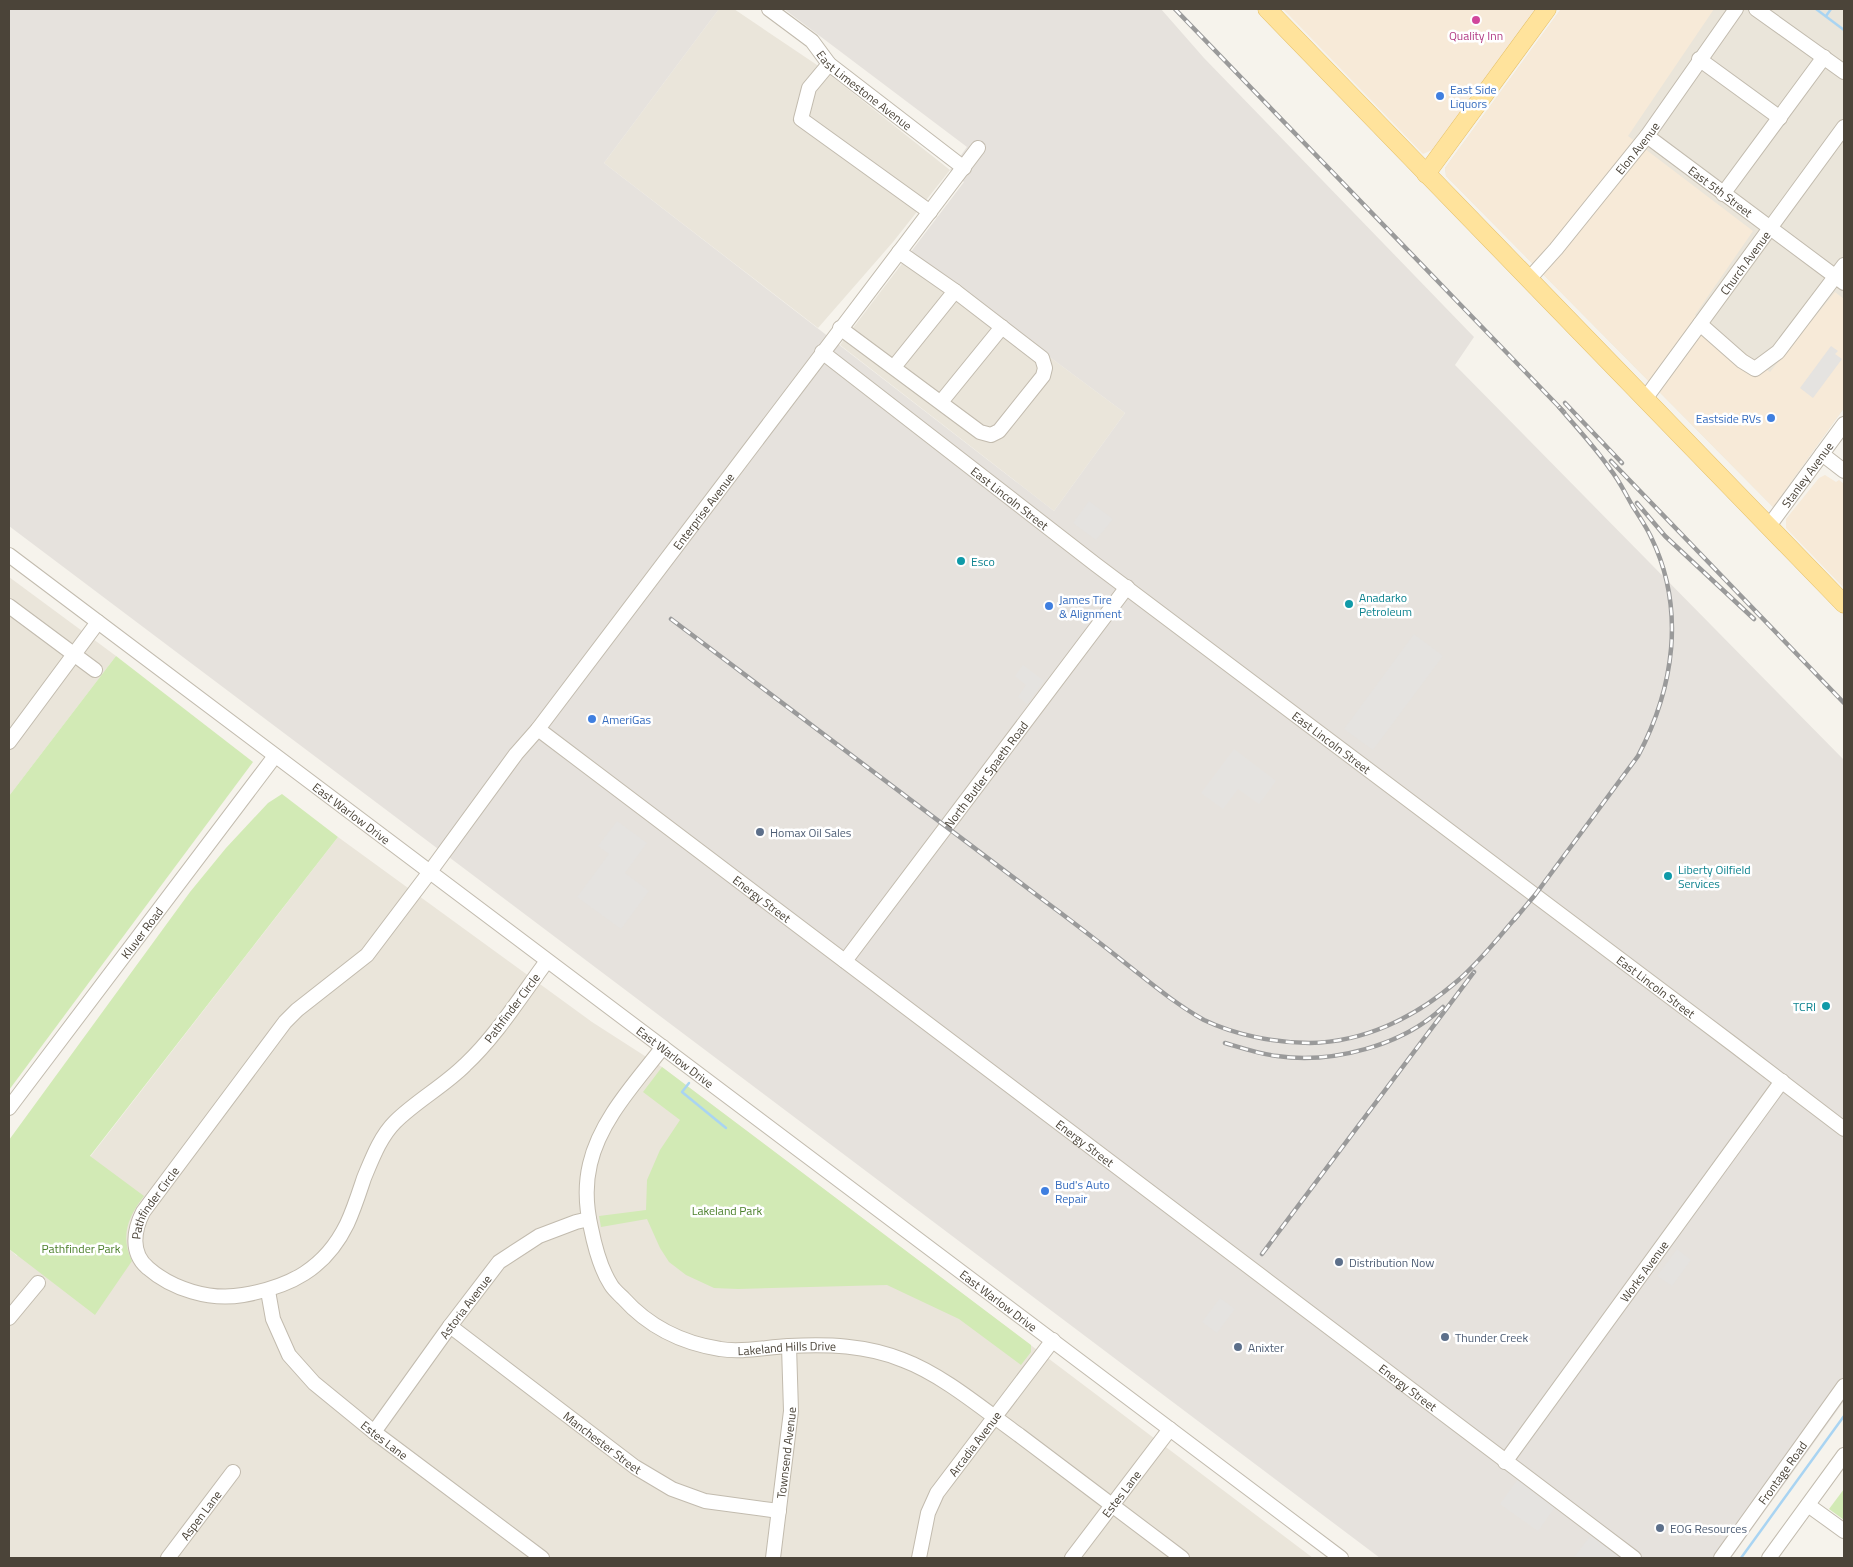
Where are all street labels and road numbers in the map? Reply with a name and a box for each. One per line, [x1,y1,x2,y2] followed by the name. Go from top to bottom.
[812,46,916,134] street label: East Limestone Avenue
[1610,118,1664,178] street label: Elon Avenue
[1685,161,1758,222] street label: East 5th Street
[1715,227,1775,299] street label: Church Avenue
[1776,437,1838,511] street label: Stanley Avenue
[967,462,1054,535] street label: East Lincoln Street
[668,468,739,554] street label: Enterprise Avenue
[1288,706,1376,779] street label: East Lincoln Street
[939,717,1033,832] street label: North Butler Spaeth Road
[309,778,395,849] street label: East Warlow Drive
[729,870,796,927] street label: Energy Street
[116,903,167,962] street label: Kluver Road
[1613,950,1700,1023] street label: East Lincoln Street
[479,969,545,1047] street label: Pathfinder Circle
[632,1021,718,1092] street label: East Warlow Drive
[1052,1114,1119,1172] street label: Energy Street
[126,1162,183,1240] street label: Pathfinder Circle
[1615,1236,1673,1306] street label: Works Avenue
[956,1265,1042,1336] street label: East Warlow Drive
[434,1270,496,1343] street label: Astoria Avenue
[737,1336,837,1360] street label: Lakeland Hills Drive
[1375,1359,1442,1416] street label: Energy Street
[560,1406,646,1479] street label: Manchester Street
[771,1407,801,1499] street label: Townsend Avenue
[944,1407,1006,1480] street label: Arcadia Avenue
[357,1416,412,1464] street label: Estes Lane
[1753,1437,1811,1508] street label: Frontage Road
[1097,1466,1145,1521] street label: Estes Lane
[175,1486,226,1544] street label: Aspen Lane

